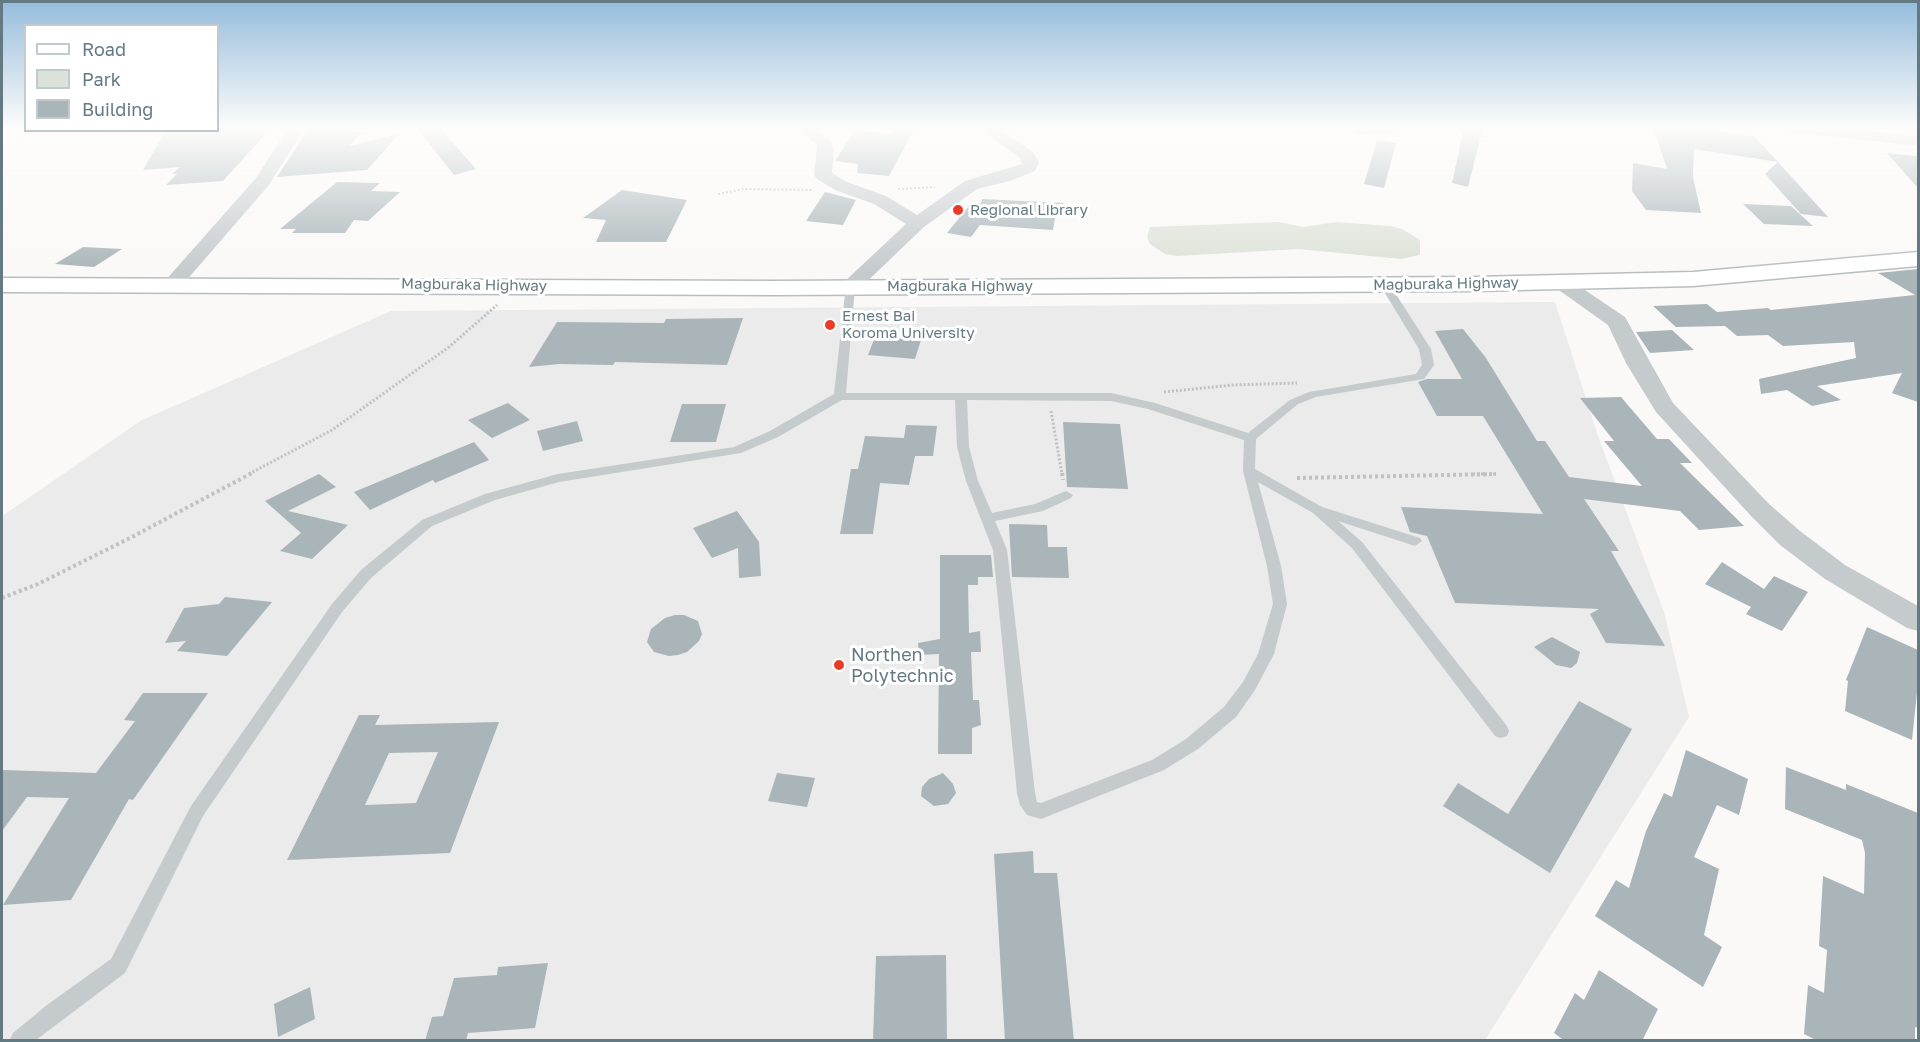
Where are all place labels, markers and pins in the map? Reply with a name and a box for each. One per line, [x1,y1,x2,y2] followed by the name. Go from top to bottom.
[970,201,1088,219] place label: Regional Library
[951,203,965,217] marker: Regional Library
[842,307,975,342] place label: Ernest Bai Koroma University
[823,318,837,332] marker: Ernest Bai Koroma University
[851,644,954,686] place label: Northen Polytechnic
[832,658,846,672] marker: Northen Polytechnic

